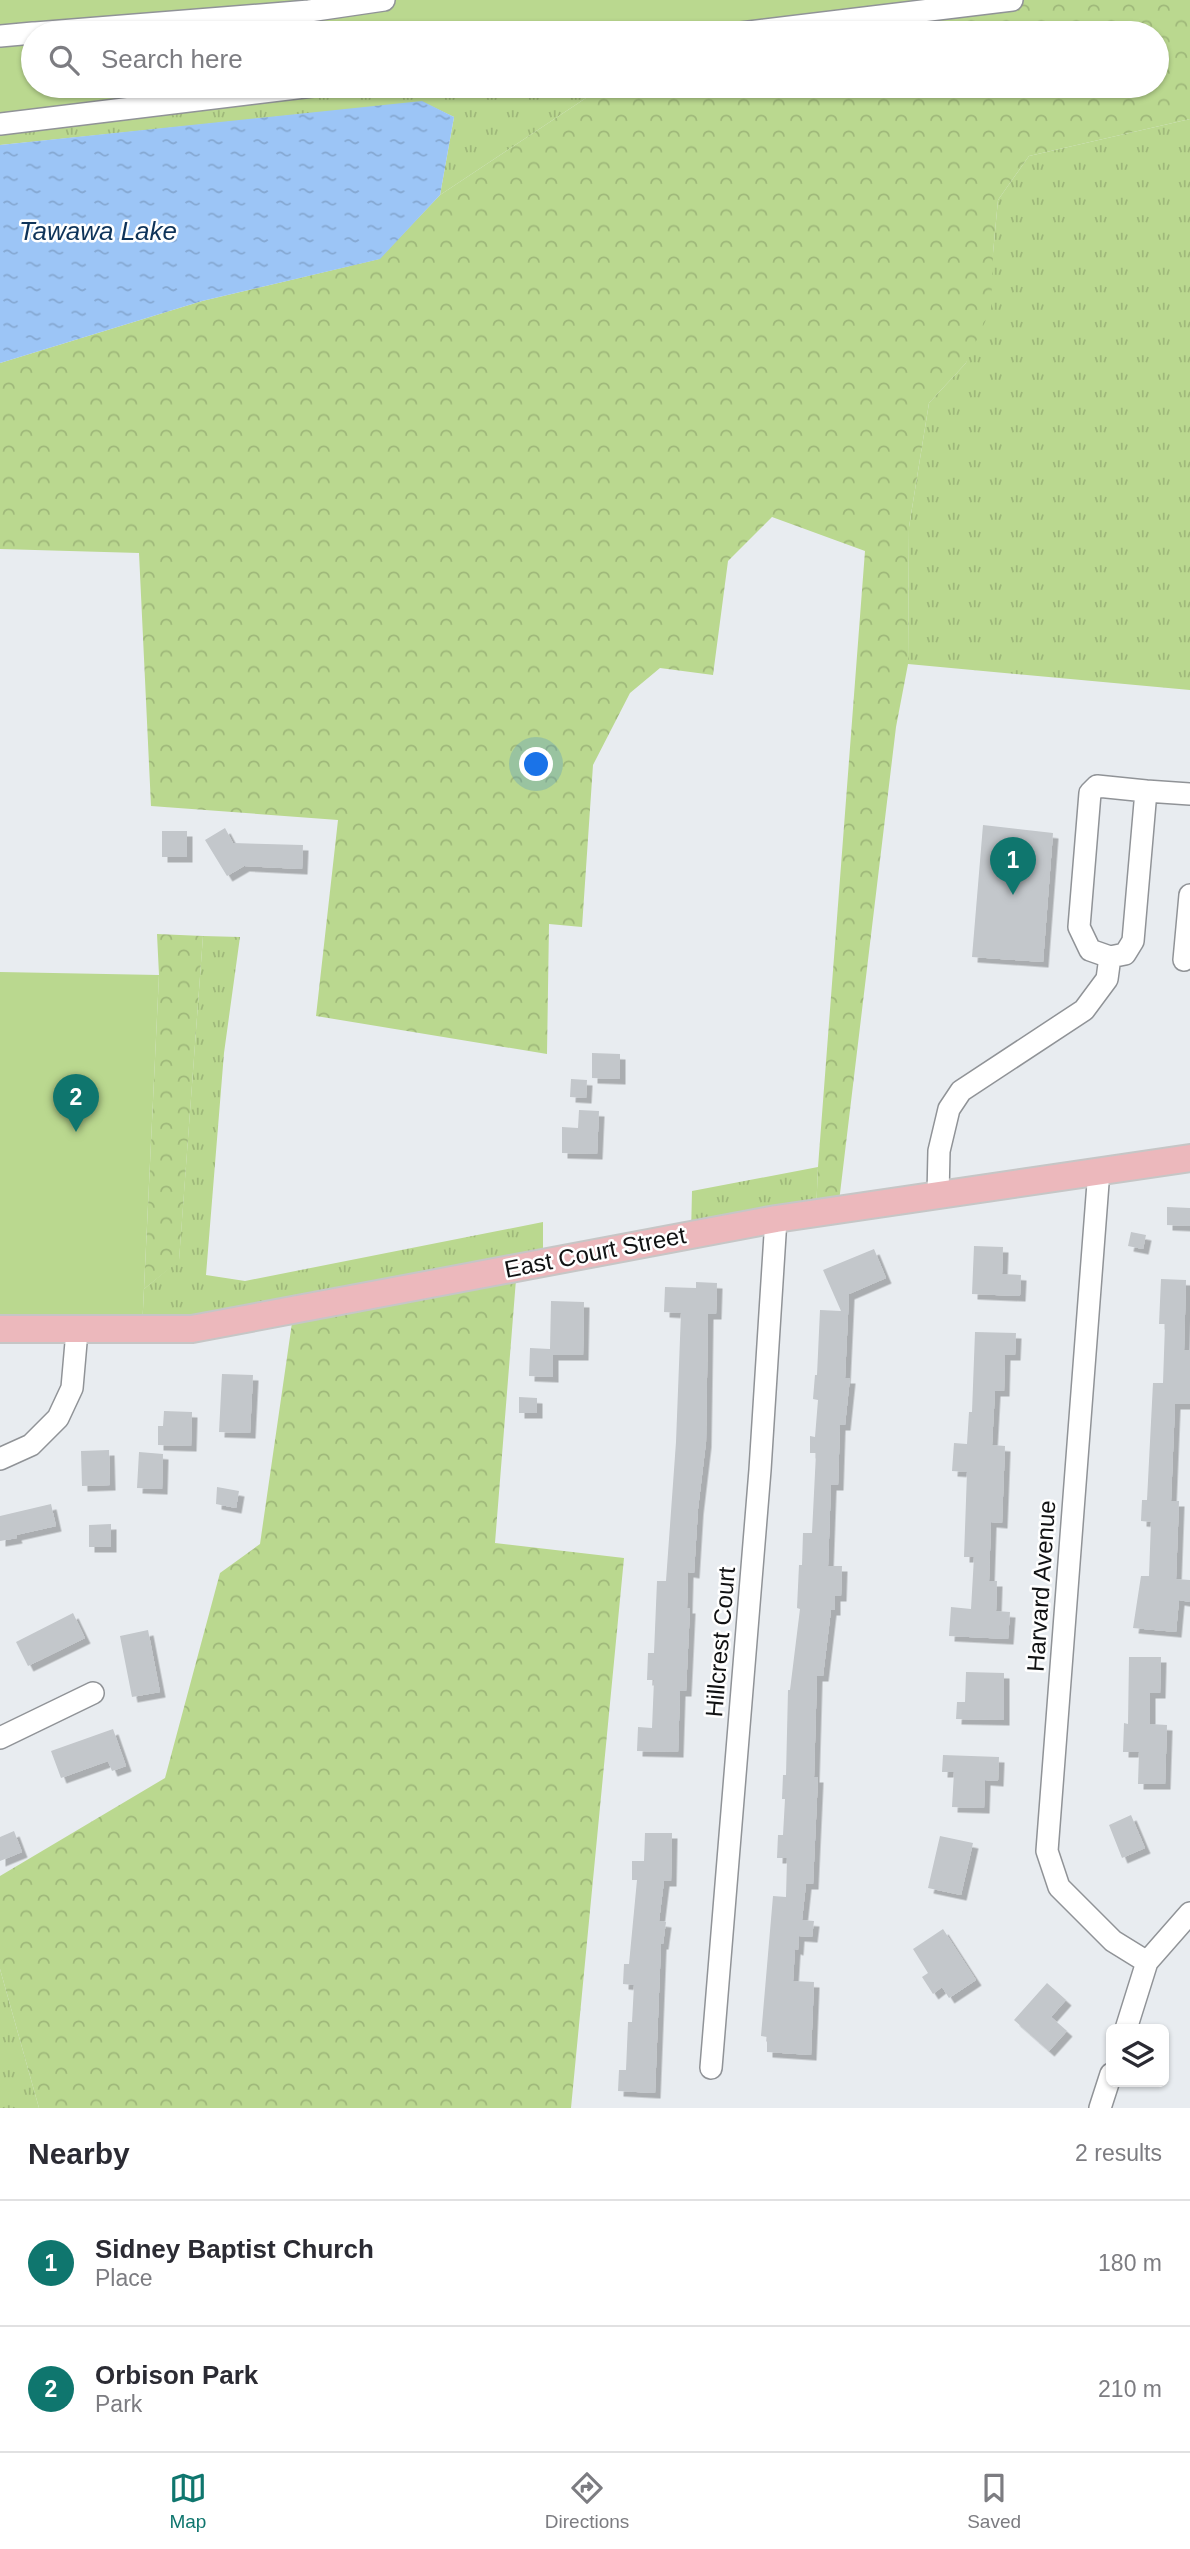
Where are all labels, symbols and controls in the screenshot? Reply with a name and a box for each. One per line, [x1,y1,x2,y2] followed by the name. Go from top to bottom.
[21,21,1169,98] search box
[45,41,83,79] icon: search
[101,44,243,74] text: Search here
[19,216,177,246] water label: Tawawa Lake
[519,747,553,781] your location
[990,837,1036,895] pin: 1
[53,1074,99,1132] pin: 2
[502,1221,688,1283] street label: East Court Street
[1022,1499,1060,1673] street label: Harvard Avenue
[700,1565,740,1718] street label: Hillcrest Court
[1106,2024,1169,2087] map controls
[1106,2024,1169,2087] button: layers
[28,2137,130,2170] text: Nearby
[1075,2140,1162,2166] text: 2 results
[95,2234,374,2264] text: Sidney Baptist Church
[45,2250,57,2276] text: 1
[1098,2250,1162,2276] text: 180 m
[95,2265,153,2291] text: Place
[95,2360,258,2390] text: Orbison Park
[45,2376,57,2402] text: 2
[1098,2376,1162,2402] text: 210 m
[95,2391,142,2417] text: Park
[169,2469,207,2533] tab: Map
[545,2469,629,2533] tab: Directions
[967,2469,1021,2533] tab: Saved

